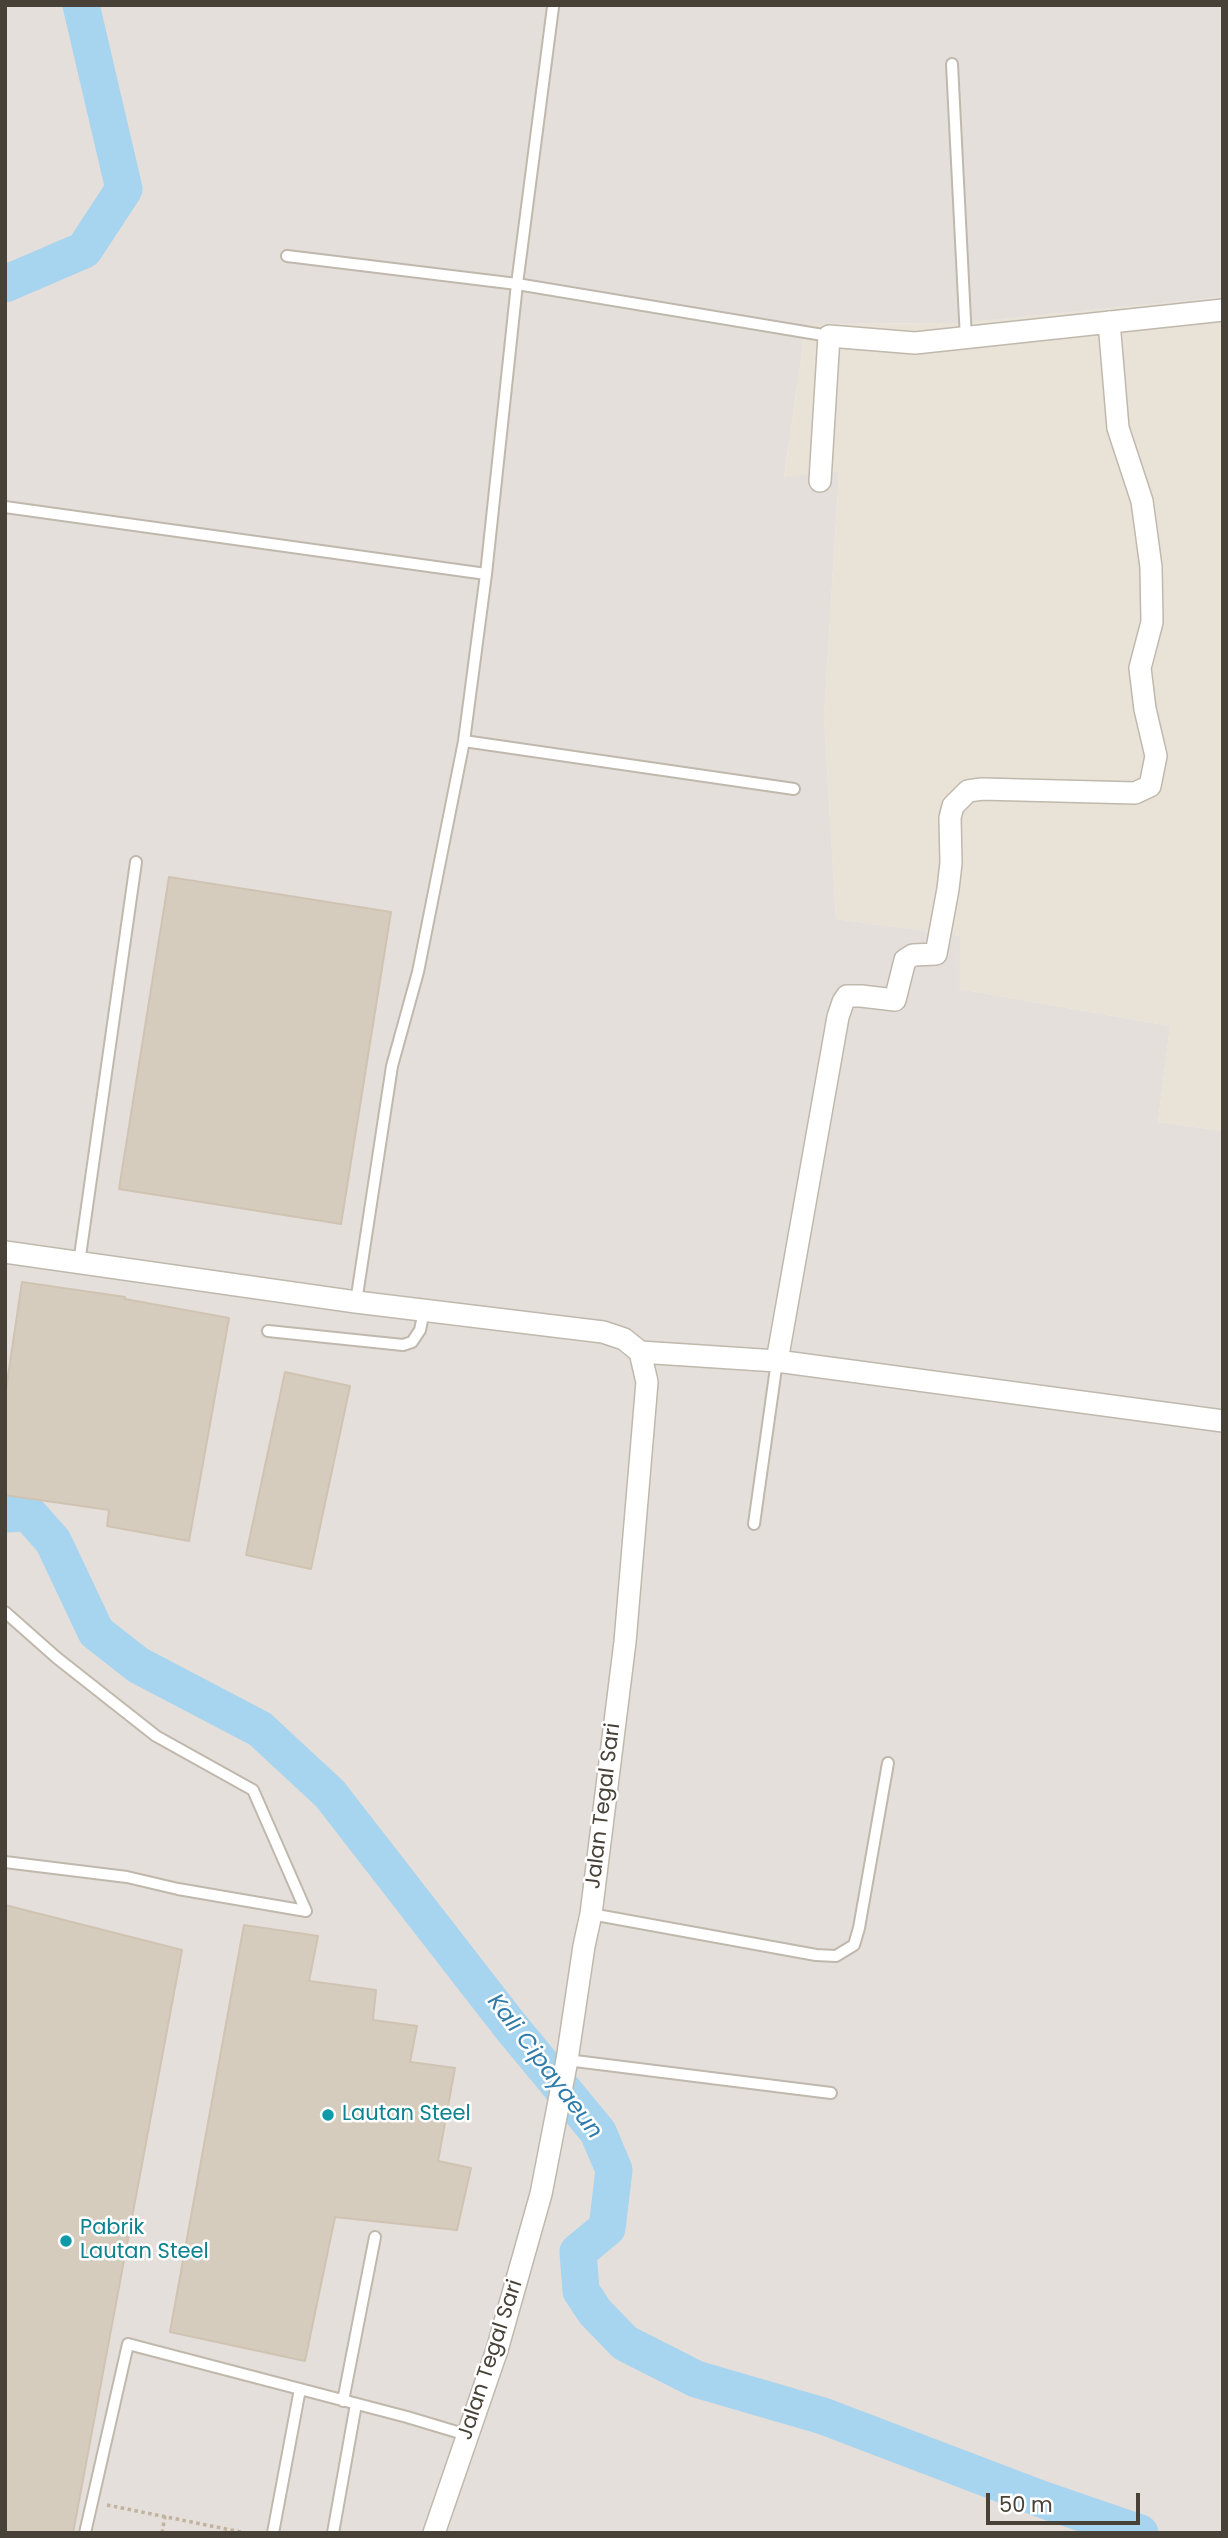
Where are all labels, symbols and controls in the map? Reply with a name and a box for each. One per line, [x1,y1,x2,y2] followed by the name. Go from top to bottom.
[581,1722,627,1890] street label: Jalan Tegal Sari
[481,1989,607,2145] water label: Kali Cipayaeun
[342,2102,471,2128] place label: Lautan Steel
[320,2107,336,2123] marker: Lautan Steel
[80,2216,209,2266] place label: Pabrik Lautan Steel
[58,2233,74,2249] marker: Pabrik Lautan Steel
[453,2277,529,2443] street label: Jalan Tegal Sari
[990,2478,1144,2522] scale bar
[999,2490,1053,2519] text: 50 m

